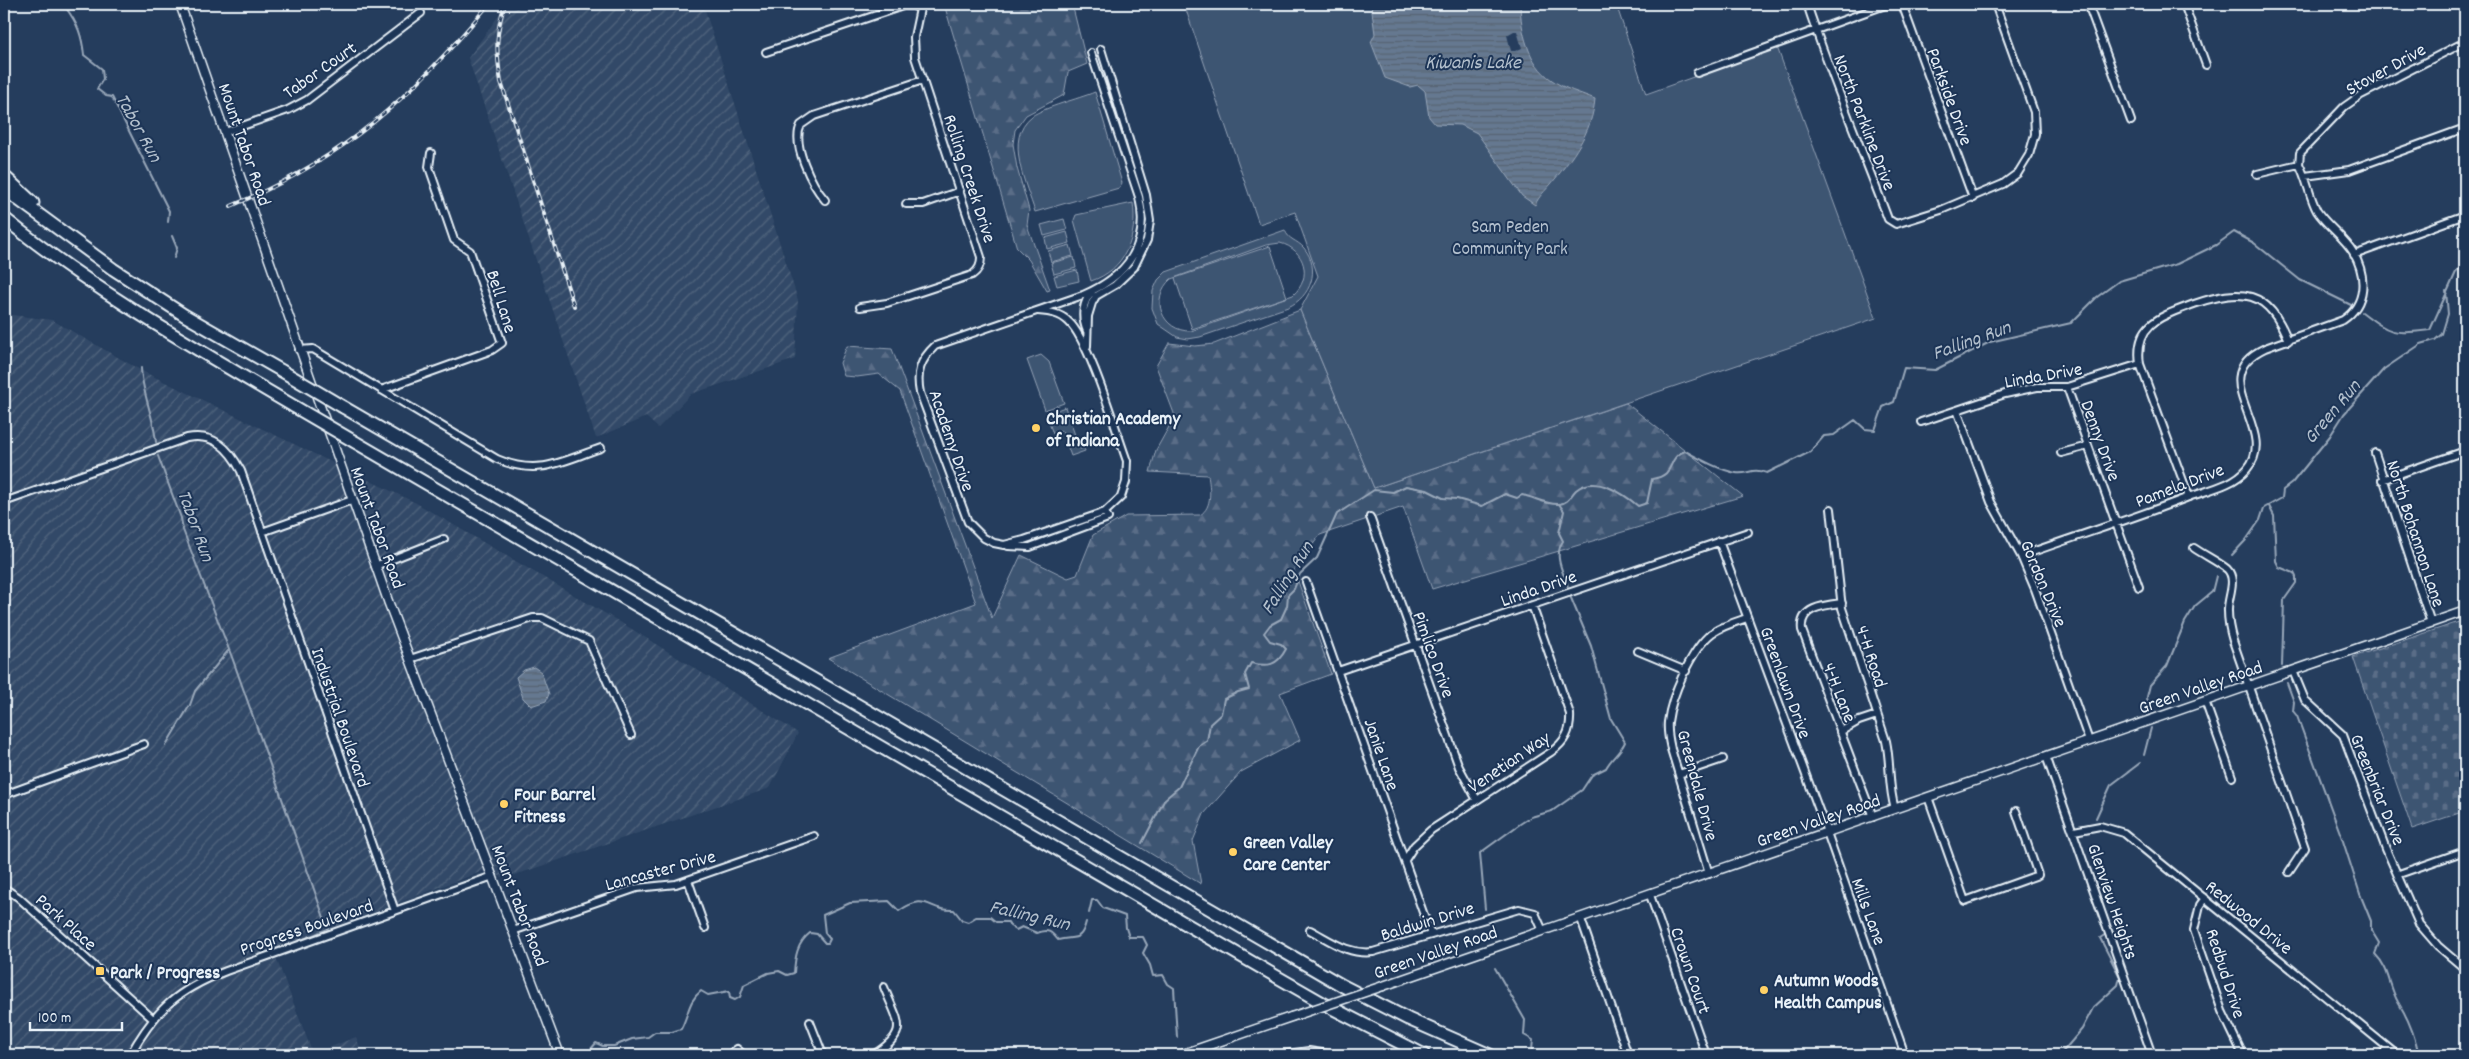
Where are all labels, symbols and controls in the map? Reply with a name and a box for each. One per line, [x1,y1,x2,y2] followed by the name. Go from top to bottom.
[279,37,363,107] street label: Tabor Court
[2342,38,2432,104] street label: Stover Drive
[1918,45,1978,150] street label: Parkside Drive
[1425,50,1522,78] water label: Kiwanis Lake
[1824,51,1901,195] street label: North Parkline Drive
[209,80,276,210] street label: Mount Tabor Road
[107,89,168,169] water label: Tabor Run
[934,111,1001,247] street label: Rolling Creek Drive
[1452,215,1568,264] park label: Sam Peden Community Park
[477,267,522,337] street label: Bell Lane
[1929,314,2016,369] water label: Falling Run
[2002,357,2085,398] street label: Linda Drive
[2298,374,2369,451] water label: Green Run
[920,387,980,496] street label: Academy Drive
[2072,397,2126,485] street label: Denny Drive
[1046,407,1181,456] place label: Christian Academy of Indiana
[1030,422,1042,434] marker: Christian Academy of Indiana
[2377,457,2450,611] street label: North Bohannon Lane
[2132,458,2229,517] street label: Pamela Drive
[341,463,410,593] street label: Mount Tabor Road
[168,486,220,567] water label: Tabor Run
[1255,536,1322,621] water label: Falling Run
[2011,537,2072,632] street label: Gordon Drive
[1497,565,1581,616] street label: Linda Drive
[1404,608,1460,702] street label: Pimlico Drive
[1847,622,1892,692] street label: 4-H Road
[1751,623,1817,743] street label: Greenlawn Drive
[302,645,375,792] street label: Industrial Boulevard
[2136,655,2267,723] street label: Green Valley Road
[1814,659,1861,727] street label: 4-H Lane
[1355,715,1405,795] street label: Janie Lane
[1463,726,1557,802] street label: Venetian Way
[1668,727,1723,844] street label: Greendale Drive
[2341,731,2410,850] street label: Greenbriar Drive
[514,783,596,832] place label: Four Barrel Fitness
[1754,788,1885,856] street label: Green Valley Road
[498,798,510,810] marker: Four Barrel Fitness
[1243,831,1334,880] place label: Green Valley Care Center
[2078,840,2143,964] street label: Glenview Heights
[482,842,553,971] street label: Mount Tabor Road
[603,845,719,900] street label: Lancaster Drive
[1227,846,1239,858] marker: Green Valley Care Center
[1842,875,1891,950] street label: Mills Lane
[2198,875,2297,962] street label: Redwood Drive
[28,889,101,959] street label: Park Place
[237,894,378,965] street label: Progress Boulevard
[986,894,1073,940] water label: Falling Run
[1378,896,1478,950] street label: Baldwin Drive
[1371,920,1502,988] street label: Green Valley Road
[1661,924,1716,1018] street label: Crown Court
[2196,926,2251,1022] street label: Redbud Drive
[110,961,220,988] place label: Park / Progress
[94,965,106,977] marker: Park / Progress
[1774,969,1882,1018] place label: Autumn Woods Health Campus
[1758,984,1770,996] marker: Autumn Woods Health Campus
[30,999,122,1031] scale bar
[38,1008,71,1030] text: 100 m

